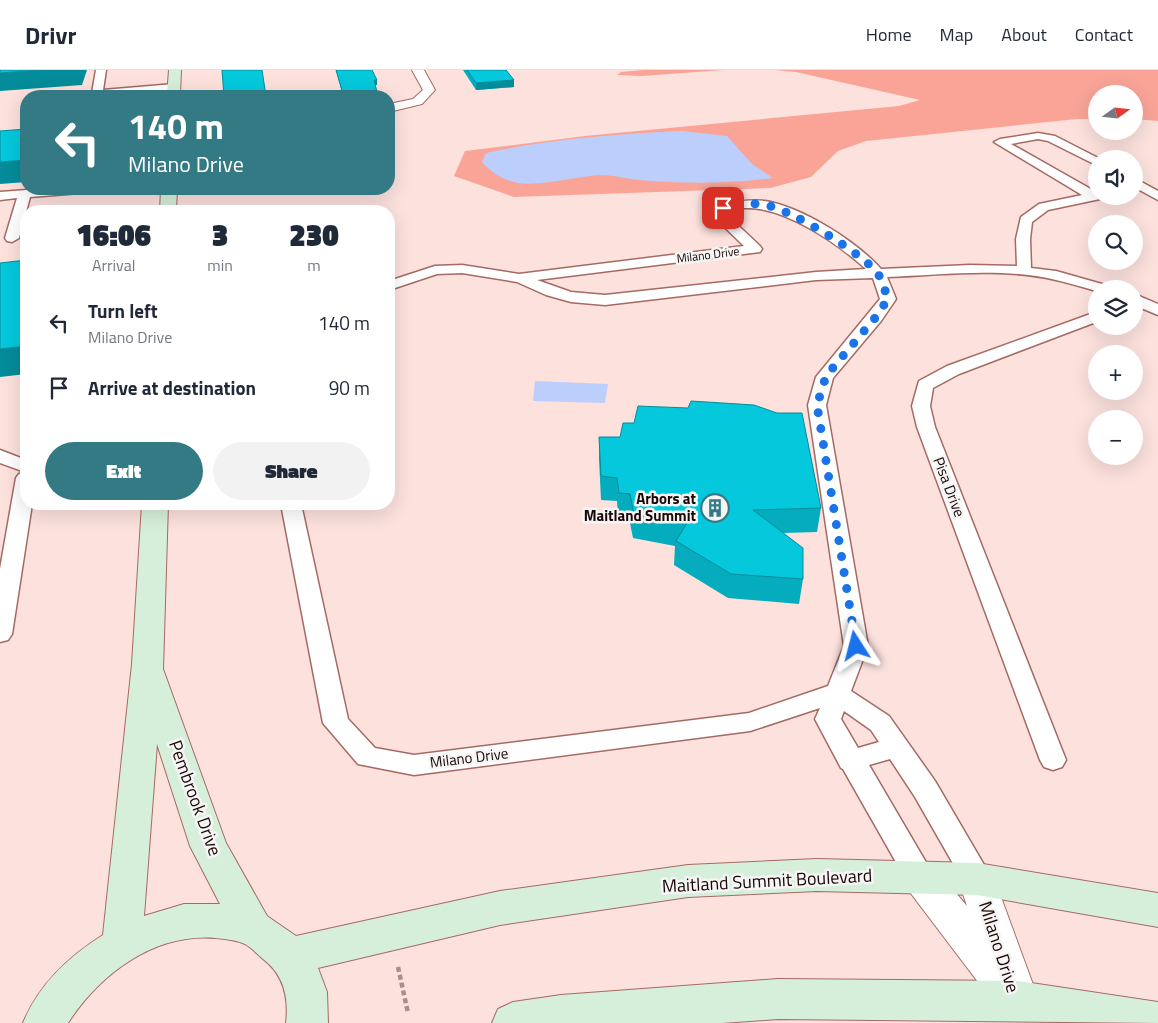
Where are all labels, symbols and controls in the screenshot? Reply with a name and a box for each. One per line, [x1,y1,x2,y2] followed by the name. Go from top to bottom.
[25,17,76,53] text: Drivr
[866,21,912,48] text: Home
[940,21,973,48] text: Map
[1001,21,1047,48] text: About
[1075,21,1133,48] text: Contact
[1088,85,1142,140] north arrow
[1088,85,1143,465] map controls
[128,99,224,153] text: 140 m
[45,110,110,175] icon: left
[128,147,244,181] text: Milano Drive
[1088,150,1143,205] button: sound
[702,187,744,229] pin
[709,194,737,222] icon: arrive
[76,212,151,258] text: 16:06
[212,212,228,258] text: 3
[289,212,339,258] text: 230
[1088,215,1143,270] button: search
[675,241,740,268] street label: Milano Drive
[92,253,135,277] text: Arrival
[207,253,233,277] text: min
[307,253,321,277] text: m
[1088,280,1143,335] button: layers
[88,296,158,325] text: Turn left
[318,308,370,337] text: 140 m
[45,309,73,337] icon: left
[88,325,172,349] text: Milano Drive
[1088,345,1143,400] button: +
[88,373,256,402] text: Arrive at destination
[329,373,370,402] text: 90 m
[45,374,73,402] icon: arrive
[1088,410,1143,465] button: −
[45,442,203,500] button: Exit
[213,442,370,500] button: Share
[927,453,971,520] street label: Pisa Drive
[584,487,697,527] place label: Arbors at Maitland Summit
[700,493,730,523] building icon: Arbors at Maitland Summit
[829,619,881,671] position arrow
[162,736,229,859] street label: Pembrook Drive
[428,741,510,774] street label: Milano Drive
[661,862,873,899] street label: Maitland Summit Boulevard
[972,898,1027,996] street label: Milano Drive

